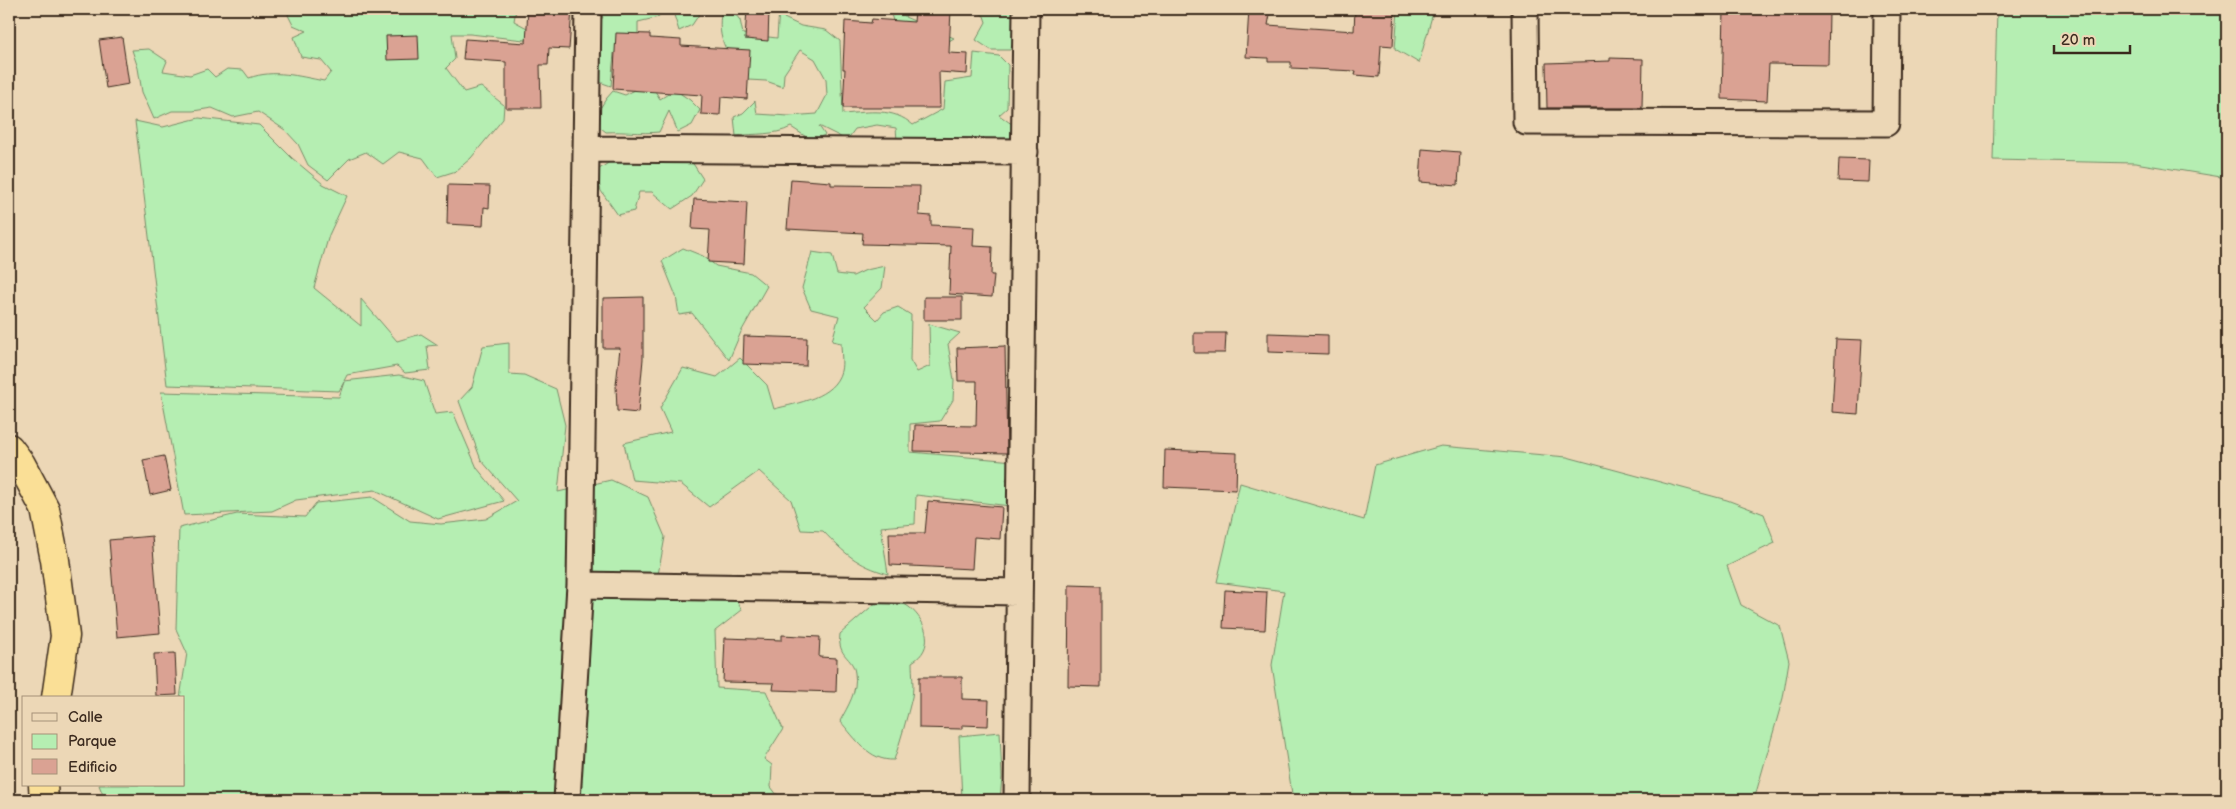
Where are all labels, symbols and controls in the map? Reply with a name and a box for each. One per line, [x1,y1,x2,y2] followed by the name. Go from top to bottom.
[2054,22,2130,54] scale bar
[2061,31,2095,50] text: 20 m
[22,696,185,786] legend
[68,708,103,727] text: Calle
[68,732,117,751] text: Parque
[68,758,117,777] text: Edificio

